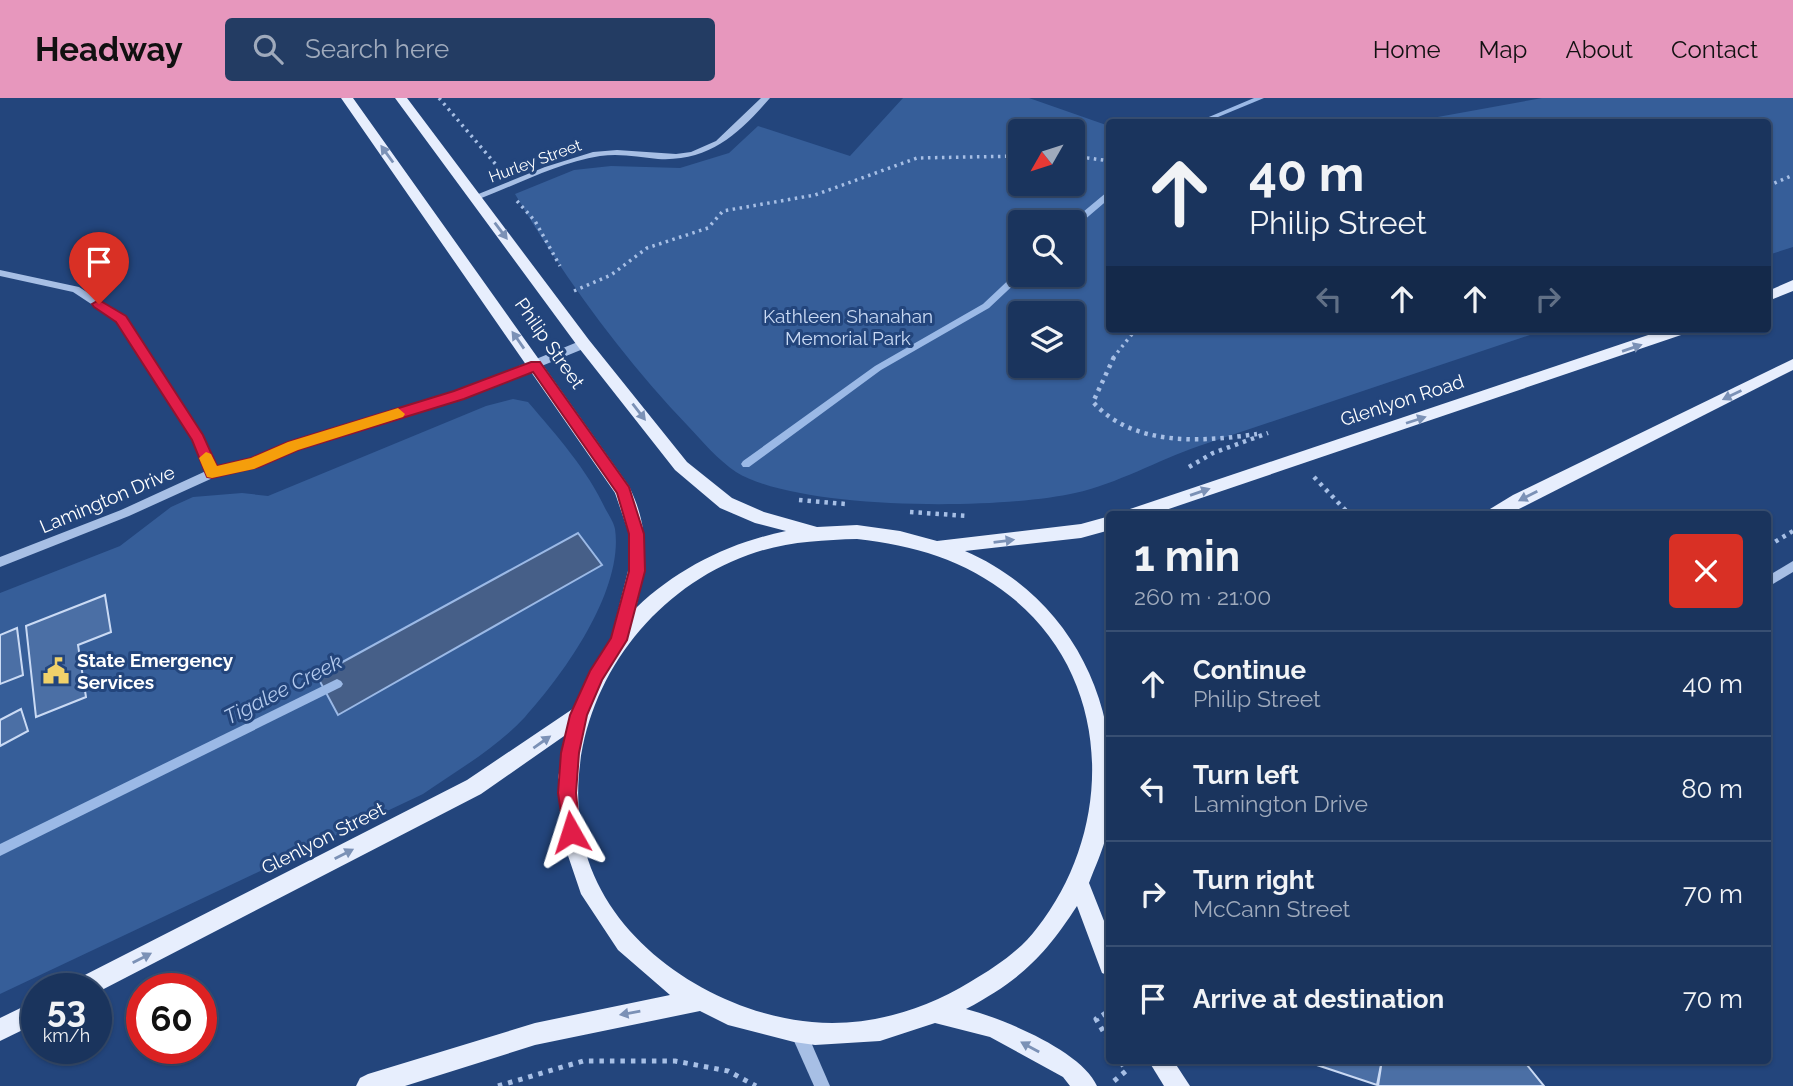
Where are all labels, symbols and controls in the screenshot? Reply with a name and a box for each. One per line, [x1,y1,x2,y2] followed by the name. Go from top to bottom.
[225,18,715,81] search box
[35,30,183,69] text: Headway
[249,30,287,68] icon: search
[305,34,449,64] text: Search here
[1373,35,1441,64] text: Home
[1479,35,1527,64] text: Map
[1565,35,1633,64] text: About
[1671,35,1758,64] text: Contact
[1008,119,1085,196] north arrow
[1008,119,1085,378] map controls
[486,135,584,187] street label: Hurley Street
[380,145,394,163] one-way arrow
[1249,145,1364,202] text: 40 m
[1134,147,1225,238] icon: ahead
[1249,204,1427,241] text: Philip Street
[1008,210,1085,287] button: search
[493,222,508,240] one-way arrow
[69,232,129,304] pin
[80,243,118,281] icon: arrive
[1310,280,1348,318] icon: left
[1383,280,1421,318] icon: ahead
[1456,280,1494,318] icon: ahead
[1529,280,1567,318] icon: right
[511,293,590,393] street label: Philip Street
[1008,301,1085,378] button: layers
[763,305,933,349] park label: Kathleen Shanahan Memorial Park
[511,331,525,349] one-way arrow
[1621,342,1642,353] one-way arrow
[1337,370,1467,430] street label: Glenlyon Road
[1722,389,1742,400] one-way arrow
[631,403,646,421] one-way arrow
[1406,414,1427,425] one-way arrow
[36,461,178,537] street label: Lamington Drive
[1190,486,1211,497] one-way arrow
[1518,490,1538,502] one-way arrow
[1134,532,1240,581] text: 1 min
[1669,534,1743,608] button: close
[993,535,1015,546] one-way arrow
[1134,583,1271,610] text: 260 m · 21:00
[77,649,234,693] place label: State Emergency Services
[220,649,346,729] water label: Tigalee Creek
[1193,655,1306,685] text: Continue
[41,656,71,686] public building icon: State Emergency Services
[1134,665,1172,703] icon: ahead
[1682,669,1743,699] text: 40 m
[1193,685,1321,712] text: Philip Street
[533,735,551,749] one-way arrow
[1193,760,1299,790] text: Turn left
[1134,770,1172,808] icon: left
[1681,774,1743,804] text: 80 m
[1193,790,1368,817] text: Lamington Drive
[534,795,608,869] position arrow
[258,797,389,879] street label: Glenlyon Street
[334,849,354,860] one-way arrow
[1193,865,1314,895] text: Turn right
[1134,875,1172,913] icon: right
[1683,879,1743,909] text: 70 m
[1193,895,1350,922] text: McCann Street
[132,952,152,963] one-way arrow
[126,973,217,1064] speed limit sign: 60
[1134,980,1172,1018] icon: arrive
[1193,984,1444,1014] text: Arrive at destination
[1683,984,1743,1014] text: 70 m
[47,989,86,1030] text: 53
[619,1008,641,1019] one-way arrow
[43,1025,90,1046] text: km/h
[1020,1041,1040,1053] one-way arrow

